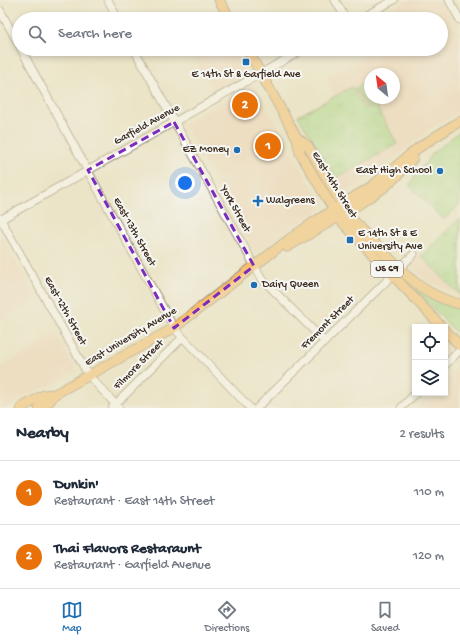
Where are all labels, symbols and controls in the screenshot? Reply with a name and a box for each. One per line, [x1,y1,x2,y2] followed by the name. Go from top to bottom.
[12,12,448,56] search box
[26,23,48,45] icon: search
[58,25,132,43] text: Search here
[241,57,251,67] marker: E 14th St & Garfield Ave
[192,68,301,81] place label: E 14th St & Garfield Ave
[364,68,400,104] north arrow
[232,90,258,120] pin: 2
[112,101,182,148] street label: Garfield Avenue
[255,131,281,161] pin: 1
[183,144,230,156] place label: EZ Money
[232,145,242,155] marker: EZ Money
[309,150,360,222] street label: East 14th Street
[356,165,433,177] place label: East High School
[435,166,445,176] marker: East High School
[175,173,195,193] your location
[217,183,253,236] street label: York Street
[266,195,316,207] place label: Walgreens
[110,196,159,270] street label: East 13th Street
[253,196,263,206] marker: Walgreens
[358,228,423,253] place label: E 14th St & E University Ave
[345,235,355,245] marker: E 14th St & E University Ave
[371,261,403,277] road number: US 69
[41,275,89,349] street label: East 12th Street
[261,279,319,291] place label: Dairy Queen
[249,280,259,290] marker: Dairy Queen
[298,293,358,353] street label: Fremont Street
[83,305,179,369] street label: East University Avenue
[412,324,448,396] map controls
[412,324,448,360] button: locate
[111,337,167,393] street label: Filmore Street
[412,360,448,396] button: layers
[16,424,69,444] text: Nearby
[399,427,444,442] text: 2 results
[54,476,99,494] text: Dunkin'
[26,485,32,500] text: 1
[414,485,444,500] text: 110 m
[54,494,214,509] text: Restaurant · East 14th Street
[54,540,201,558] text: Thai Flavors Restaraunt
[26,549,32,564] text: 2
[413,549,444,564] text: 120 m
[54,558,211,573] text: Restaurant · Garfield Avenue
[61,599,83,635] tab: Map
[205,599,249,635] tab: Directions
[371,599,399,635] tab: Saved

